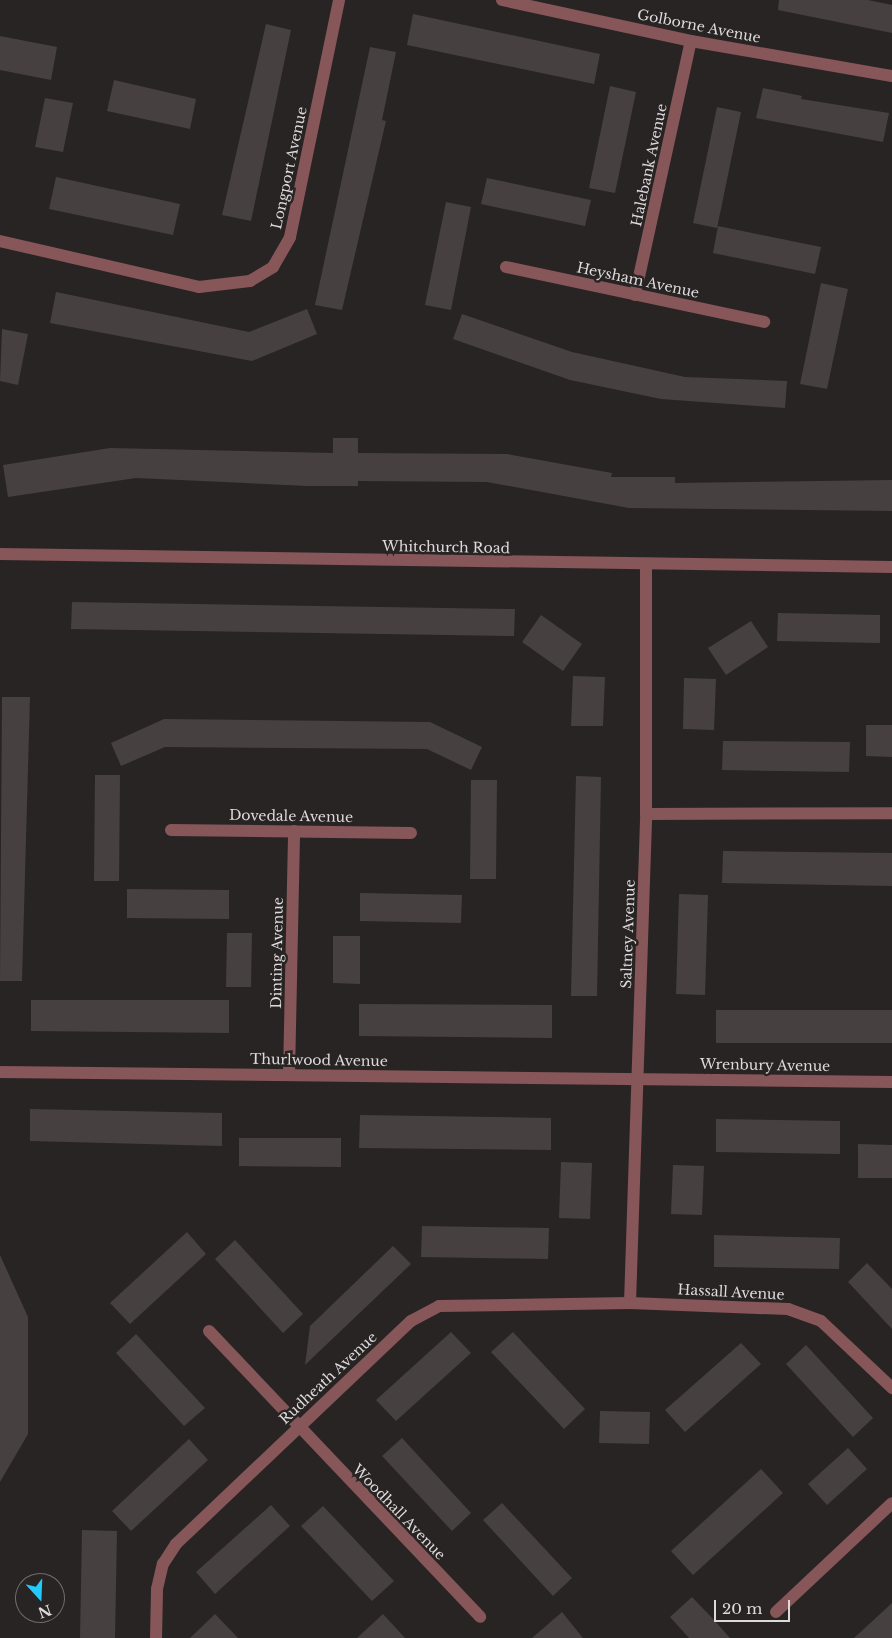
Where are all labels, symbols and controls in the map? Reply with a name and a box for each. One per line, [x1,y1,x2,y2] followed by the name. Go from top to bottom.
[636,6,762,46] street label: Golborne Avenue
[628,102,670,228] street label: Halebank Avenue
[268,105,310,231] street label: Longport Avenue
[575,259,701,301] street label: Heysham Avenue
[382,537,510,557] street label: Whitchurch Road
[229,807,353,825] street label: Dovedale Avenue
[618,879,638,989] street label: Saltney Avenue
[268,897,286,1009] street label: Dinting Avenue
[250,1050,388,1070] street label: Thurlwood Avenue
[699,1055,831,1075] street label: Wrenbury Avenue
[677,1281,785,1303] street label: Hassall Avenue
[276,1328,380,1428] street label: Rudheath Avenue
[349,1461,449,1563] street label: Woodhall Avenue
[15,1573,65,1623] north arrow
[717,1590,793,1622] scale bar
[722,1599,762,1618] text: 20 m
[36,1600,54,1622] text: N

